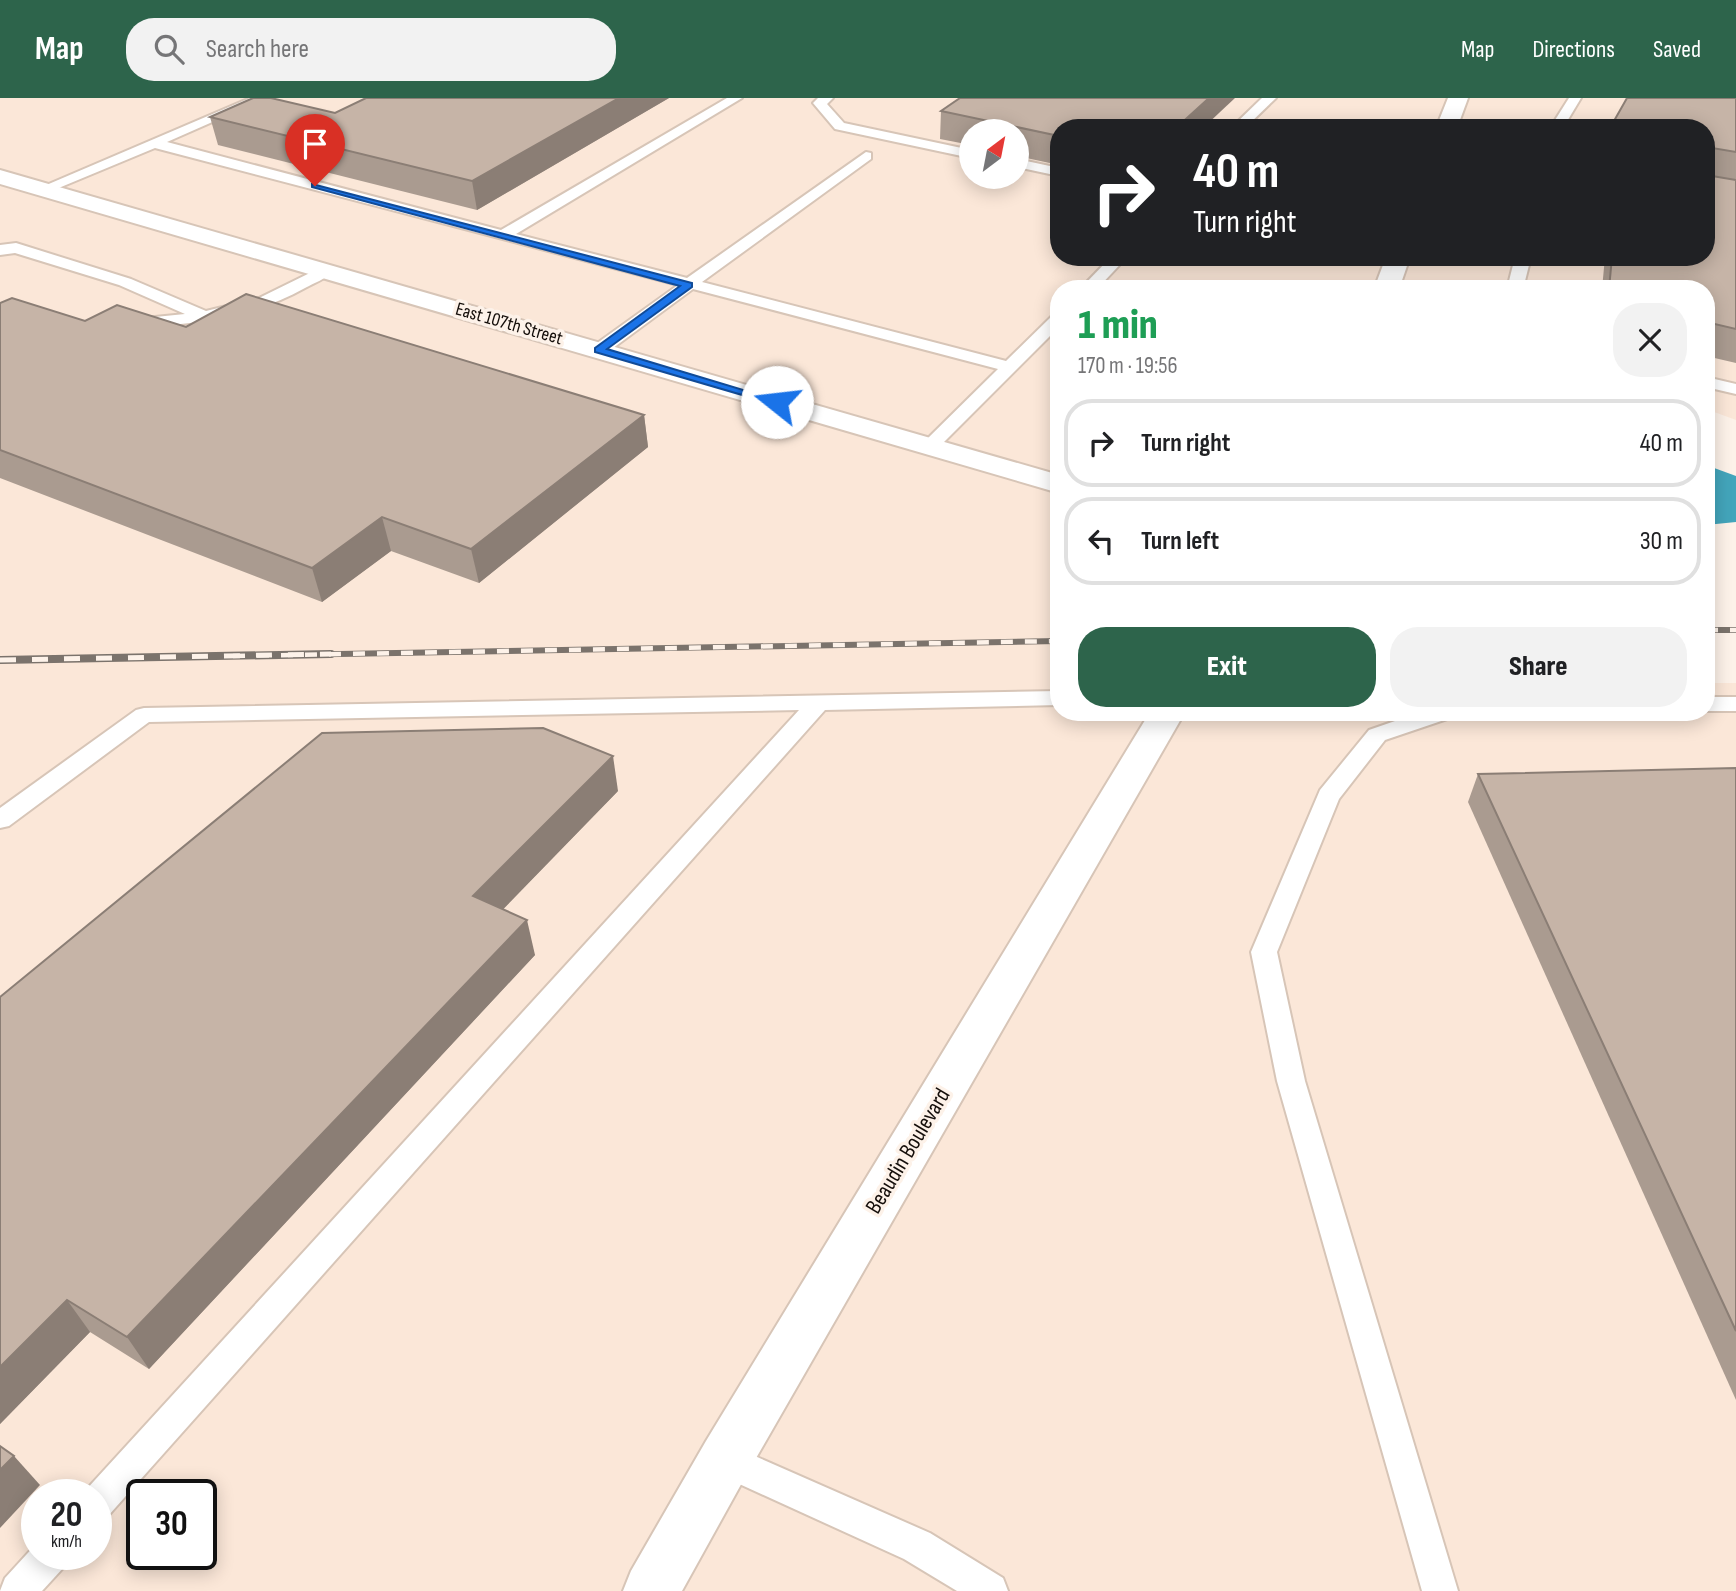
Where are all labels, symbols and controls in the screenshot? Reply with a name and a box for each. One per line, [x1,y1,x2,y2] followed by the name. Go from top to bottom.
[126,18,616,81] search box
[35,29,84,69] text: Map
[150,30,188,68] icon: search
[206,34,309,65] text: Search here
[1461,35,1494,64] text: Map
[1532,35,1615,64] text: Directions
[1653,35,1701,64] text: Saved
[285,114,345,186] pin
[959,119,1029,189] north arrow
[959,119,1029,189] map controls
[296,125,334,163] icon: arrive
[1193,143,1279,202] text: 40 m
[1078,147,1169,238] icon: right
[1193,203,1297,242] text: Turn right
[453,298,565,350] street label: East 107th Street
[1078,300,1158,351] text: 1 min
[1613,303,1687,377] button: close
[1078,352,1178,380] text: 170 m · 19:56
[740,365,814,439] position arrow
[1082,424,1120,462] icon: right
[1141,428,1230,459] text: Turn right
[1640,428,1683,459] text: 40 m
[1082,522,1120,560] icon: left
[1141,526,1219,557] text: Turn left
[1640,526,1683,557] text: 30 m
[1078,627,1376,707] button: Exit
[1390,627,1687,707] button: Share
[860,1083,956,1219] street label: Beaudin Boulevard
[126,1479,217,1570] speed limit sign: 30
[51,1494,83,1537] text: 20
[51,1531,82,1552] text: km/h

